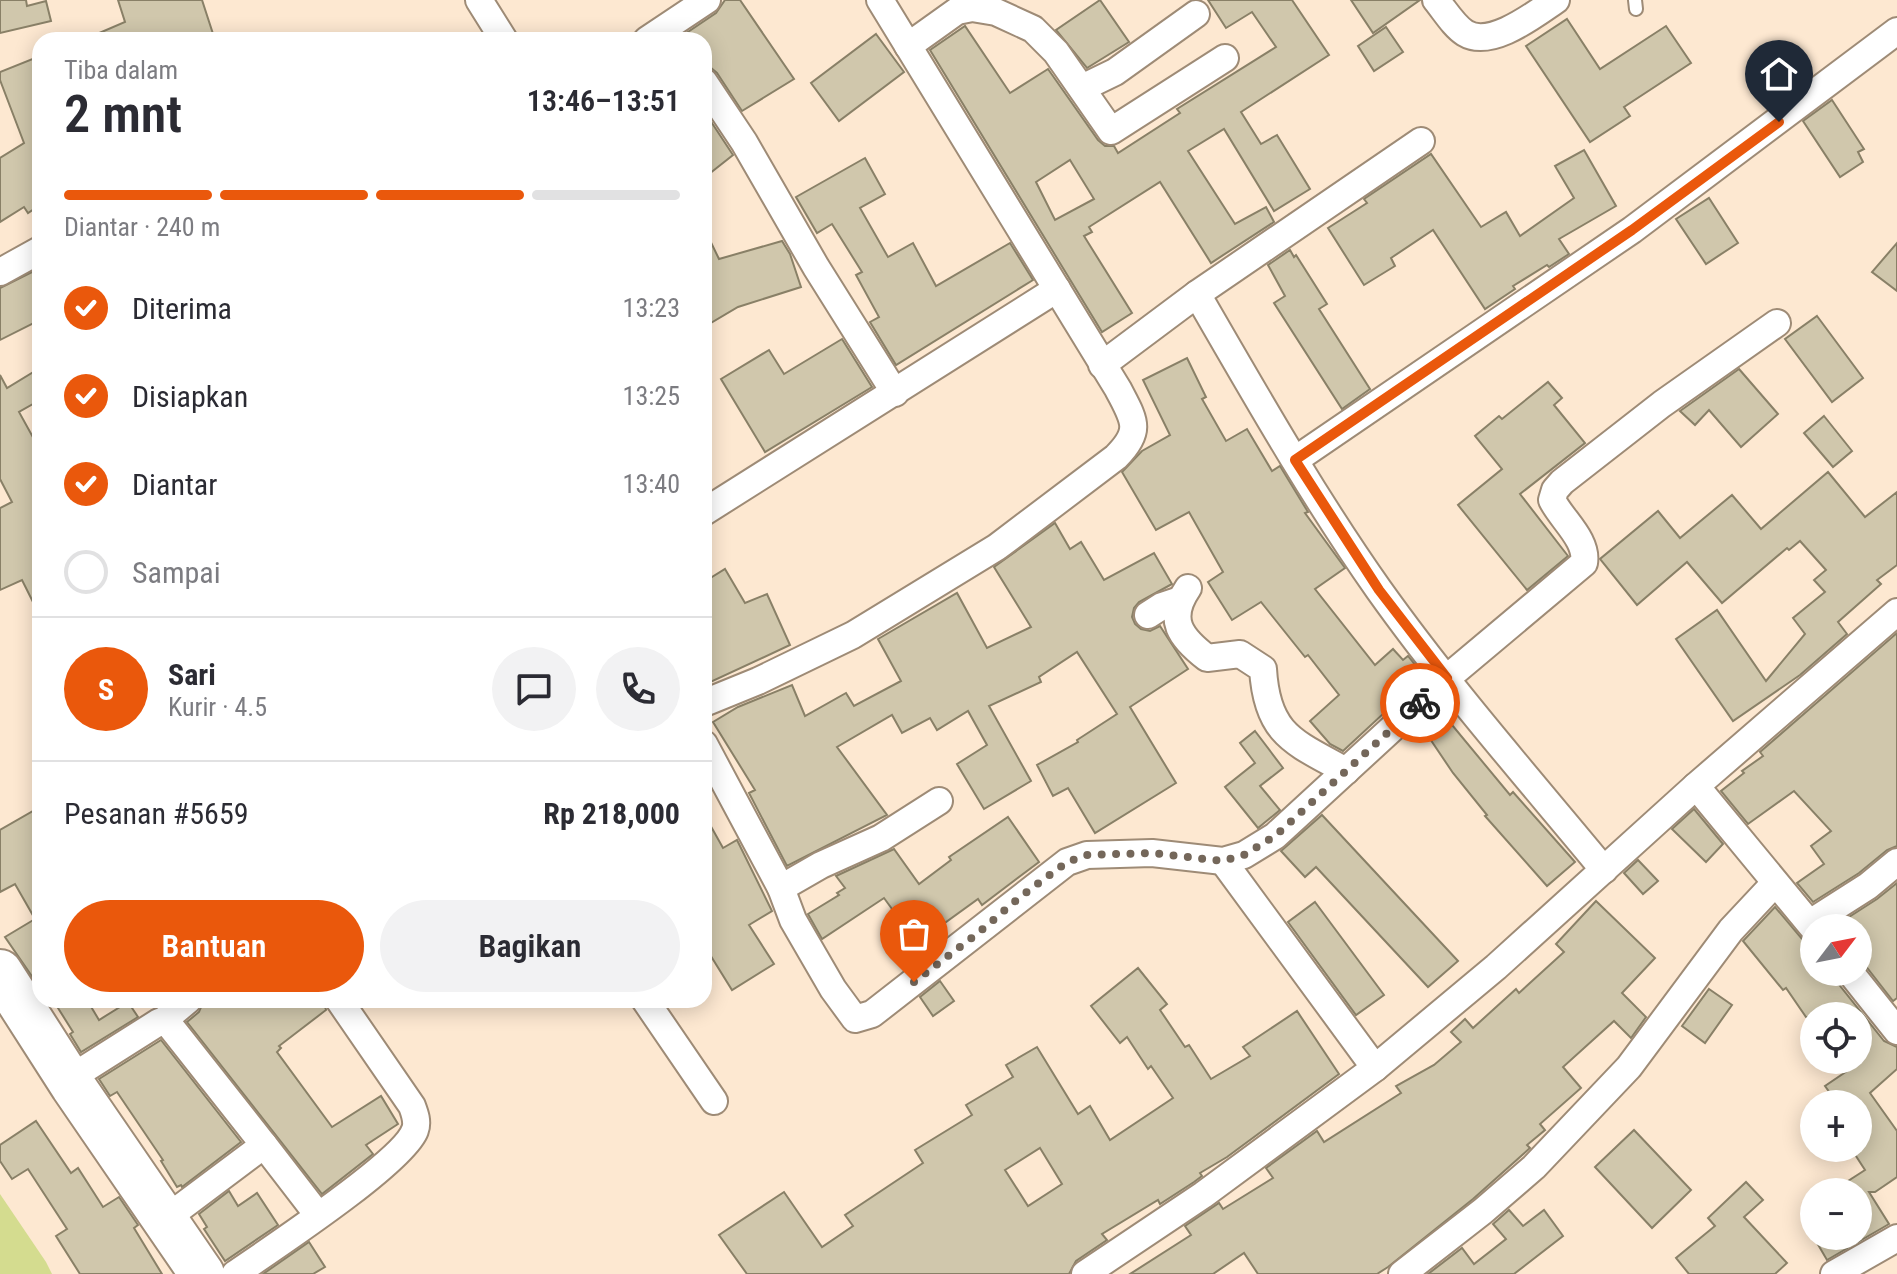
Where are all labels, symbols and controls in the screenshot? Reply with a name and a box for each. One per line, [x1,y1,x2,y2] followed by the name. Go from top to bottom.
[1745,40,1813,122] pin
[1757,52,1801,96] icon: home
[64,55,178,85] text: Tiba dalam
[527,83,680,118] text: 13:46–13:51
[64,84,182,145] text: 2 mnt
[64,212,220,242] text: Diantar · 240 m
[64,286,108,330] icon: check
[132,291,232,326] text: Diterima
[623,293,680,323] text: 13:23
[64,374,108,418] icon: check
[132,379,248,414] text: Disiapkan
[623,381,680,411] text: 13:25
[64,462,108,506] icon: check
[132,467,217,502] text: Diantar
[623,469,680,499] text: 13:40
[132,555,221,590] text: Sampai
[492,647,576,731] button: chat
[596,647,680,731] button: phone
[168,657,216,692] text: Sari
[1380,663,1460,743] courier
[98,672,114,707] text: S
[1398,681,1442,725] icon: bike
[168,692,267,722] text: Kurir · 4.5
[64,796,249,831] text: Pesanan #5659
[543,796,680,831] text: Rp 218,000
[64,900,364,992] button: Bantuan
[380,900,680,992] button: Bagikan
[880,900,948,982] pin
[892,912,936,956] icon: bag
[1800,914,1872,986] north arrow
[1800,914,1872,1250] map controls
[1800,1002,1872,1074] button: locate
[1800,1090,1872,1162] button: +
[1800,1178,1872,1250] button: −

